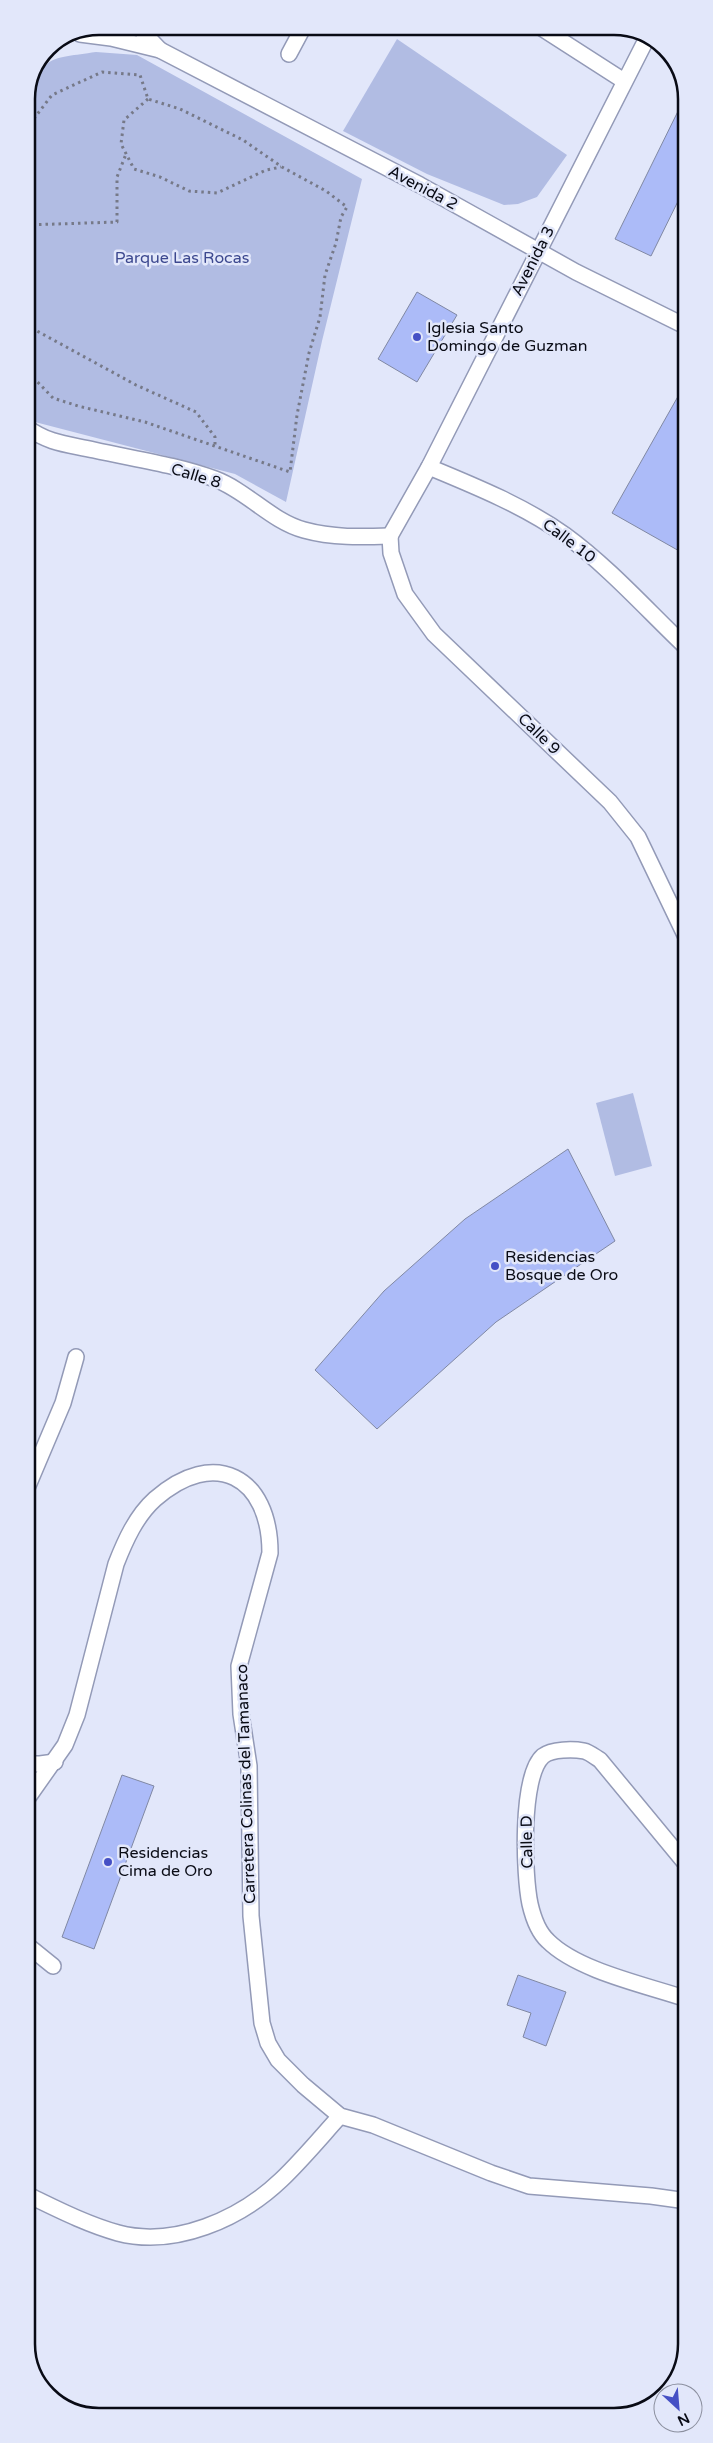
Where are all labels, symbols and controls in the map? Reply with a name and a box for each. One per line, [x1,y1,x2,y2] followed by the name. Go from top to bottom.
[385,161,461,215] street label: Avenida 2
[507,223,559,299] street label: Avenida 3
[115,248,249,268] park label: Parque Las Rocas
[427,318,587,356] place label: Iglesia Santo Domingo de Guzman
[411,331,423,343] marker: Iglesia Santo Domingo de Guzman
[169,459,223,493] street label: Calle 8
[538,515,600,567] street label: Calle 10
[514,709,564,759] street label: Calle 9
[505,1247,618,1285] place label: Residencias Bosque de Oro
[489,1260,501,1272] marker: Residencias Bosque de Oro
[232,1664,260,1904] street label: Carretera Colinas del Tamanaco
[517,1815,537,1869] street label: Calle D
[118,1843,213,1881] place label: Residencias Cima de Oro
[102,1856,114,1868] marker: Residencias Cima de Oro
[653,2383,703,2433] north arrow
[675,2409,692,2429] text: N

